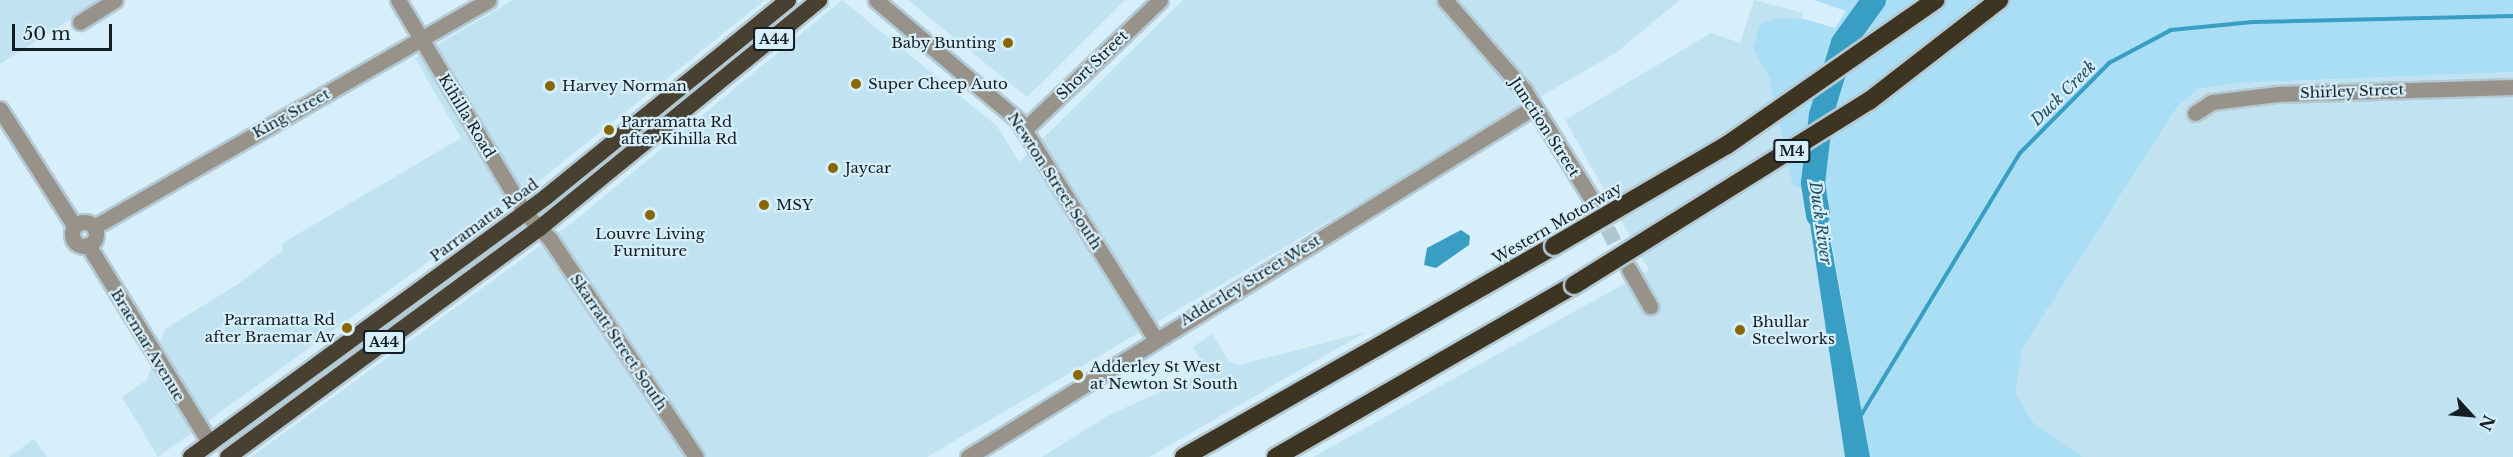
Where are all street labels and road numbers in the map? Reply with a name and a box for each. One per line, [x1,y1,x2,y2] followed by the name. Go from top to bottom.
[1053,27,1131,103] street label: Short Street
[753,28,795,50] road number: A44
[435,71,499,161] street label: Kihilla Road
[1506,74,1584,180] street label: Junction Street
[2299,80,2405,102] street label: Shirley Street
[249,84,333,142] street label: King Street
[1004,109,1106,253] street label: Newton Street South
[1772,140,1812,162] road number: M4
[426,175,542,265] street label: Parramatta Road
[1489,179,1625,267] street label: Western Motorway
[1176,231,1324,329] street label: Adderley Street West
[567,270,671,414] street label: Skarratt Street South
[107,285,189,405] street label: Braemar Avenue
[363,331,405,353] road number: A44

